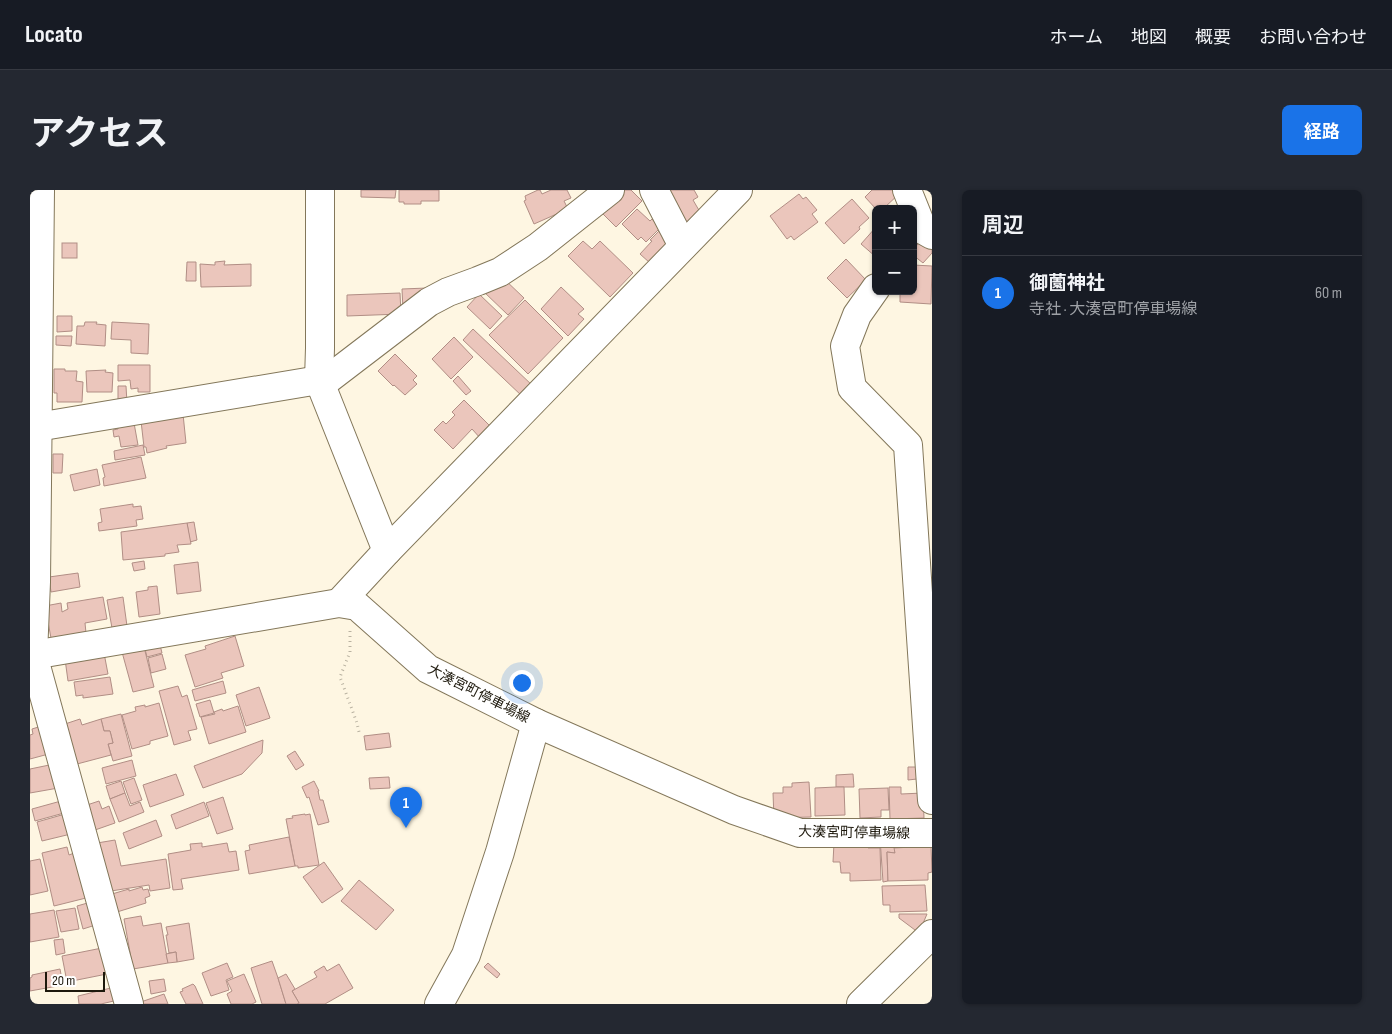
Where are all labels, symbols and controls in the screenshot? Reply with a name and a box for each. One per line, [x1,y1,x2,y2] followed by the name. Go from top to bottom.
[25,20,83,49] text: Locato
[1050,27,1103,48] text: ホーム
[1131,27,1167,48] text: 地図
[1195,27,1231,48] text: 概要
[1259,27,1367,48] text: お問い合わせ
[1282,105,1362,155] button: 経路
[30,113,168,156] text: アクセス
[872,205,917,295] map controls
[872,205,917,250] button: +
[982,213,1024,238] text: 周辺
[872,250,917,295] button: −
[1029,272,1105,295] text: 御薗神社
[995,284,1001,303] text: 1
[1315,284,1342,303] text: 60 m
[1029,300,1197,319] text: 寺社 · 大湊宮町停車場線
[425,660,533,726] street label: 大湊宮町停車場線
[509,670,535,696] your location
[390,787,422,828] pin: 1
[798,823,910,842] street label: 大湊宮町停車場線
[45,969,105,992] scale bar
[52,972,75,989] text: 20 m

